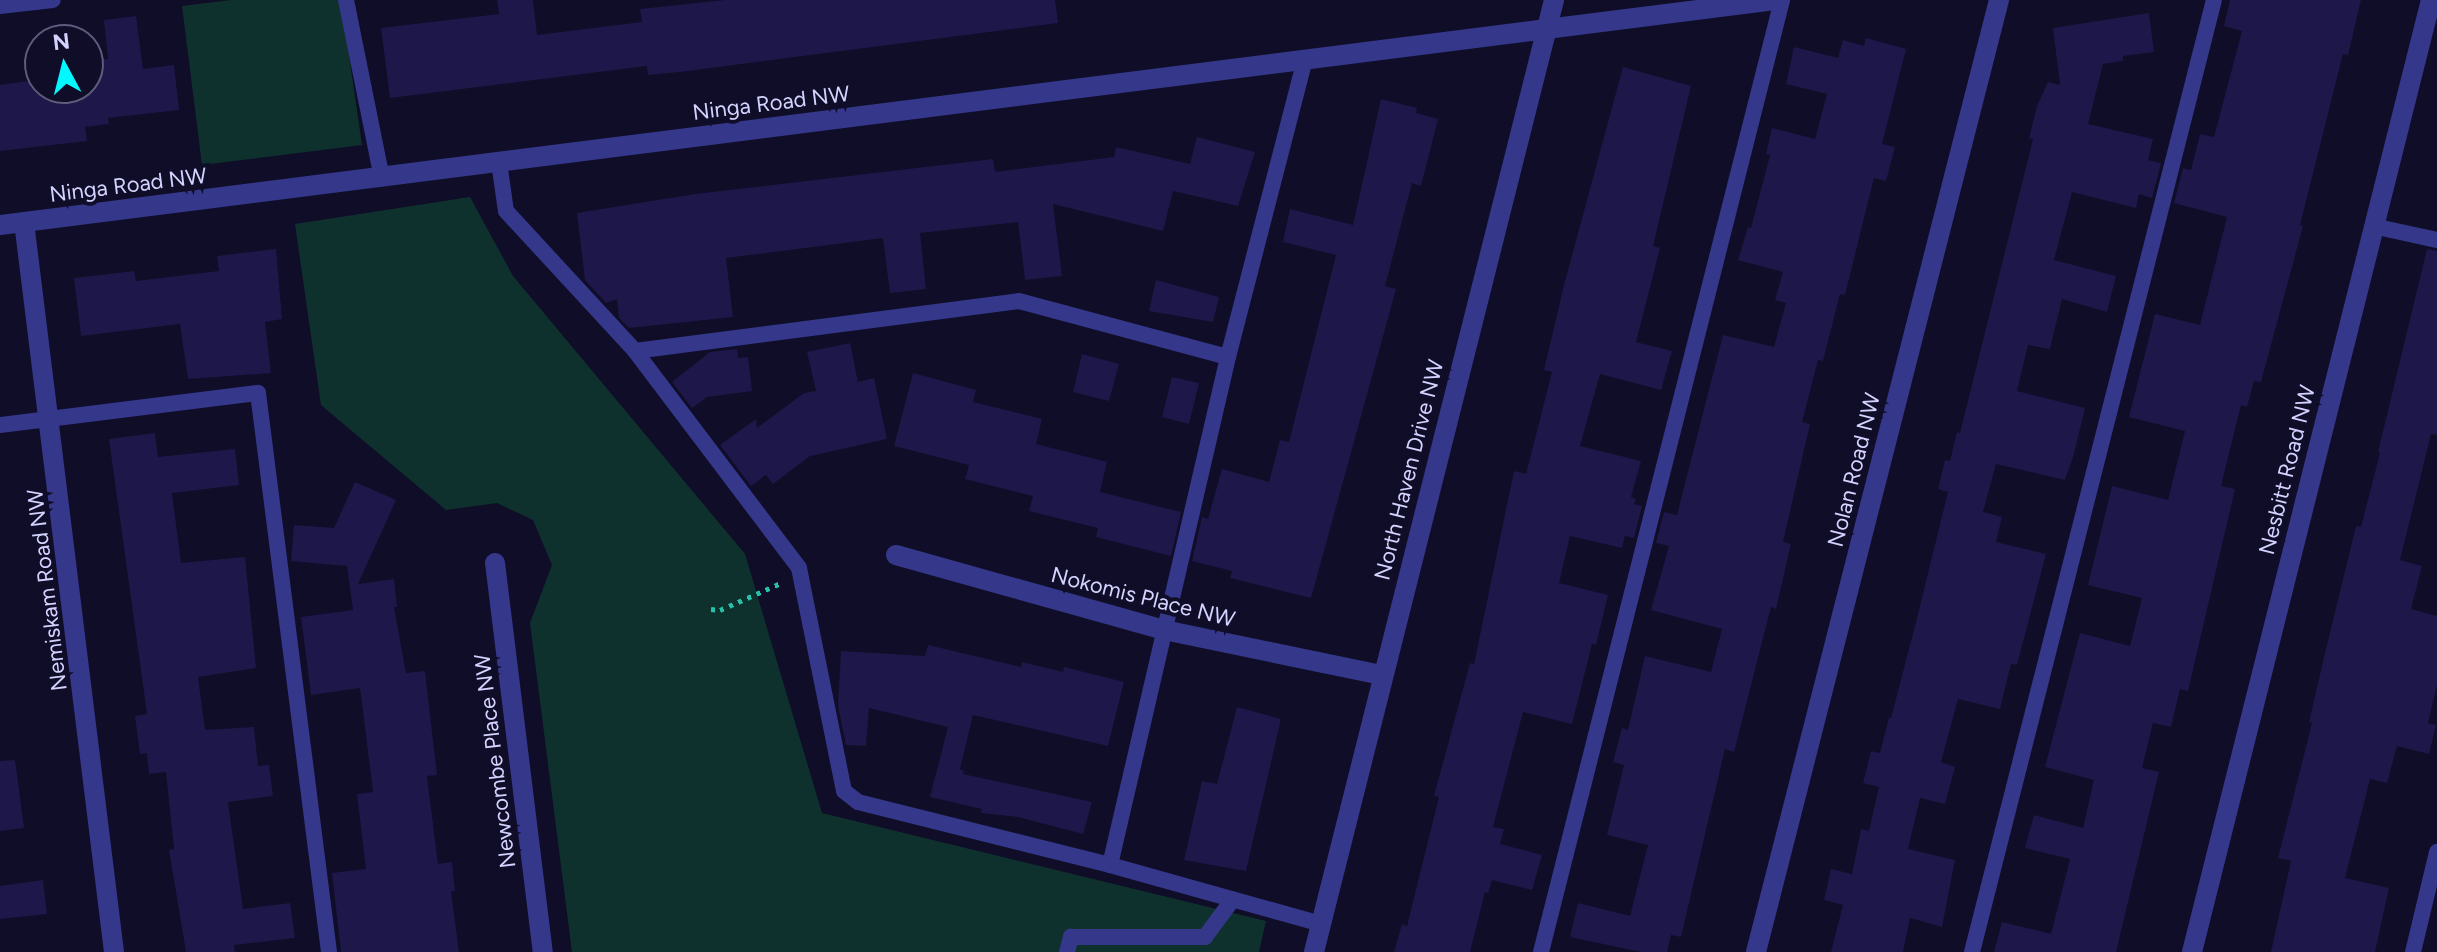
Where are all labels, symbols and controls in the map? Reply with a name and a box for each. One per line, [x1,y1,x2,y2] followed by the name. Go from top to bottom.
[24,24,104,104] north arrow
[51,27,71,56] text: N
[691,80,851,126] street label: Ninga Road NW
[48,162,208,208] street label: Ninga Road NW
[1369,357,1449,583] street label: North Haven Drive NW
[2253,383,2321,557] street label: Nesbitt Road NW
[1822,390,1886,550] street label: Nolan Road NW
[22,488,72,692] street label: Nemiskam Road NW
[1048,561,1238,633] street label: Nokomis Place NW
[469,652,521,870] street label: Newcombe Place NW

